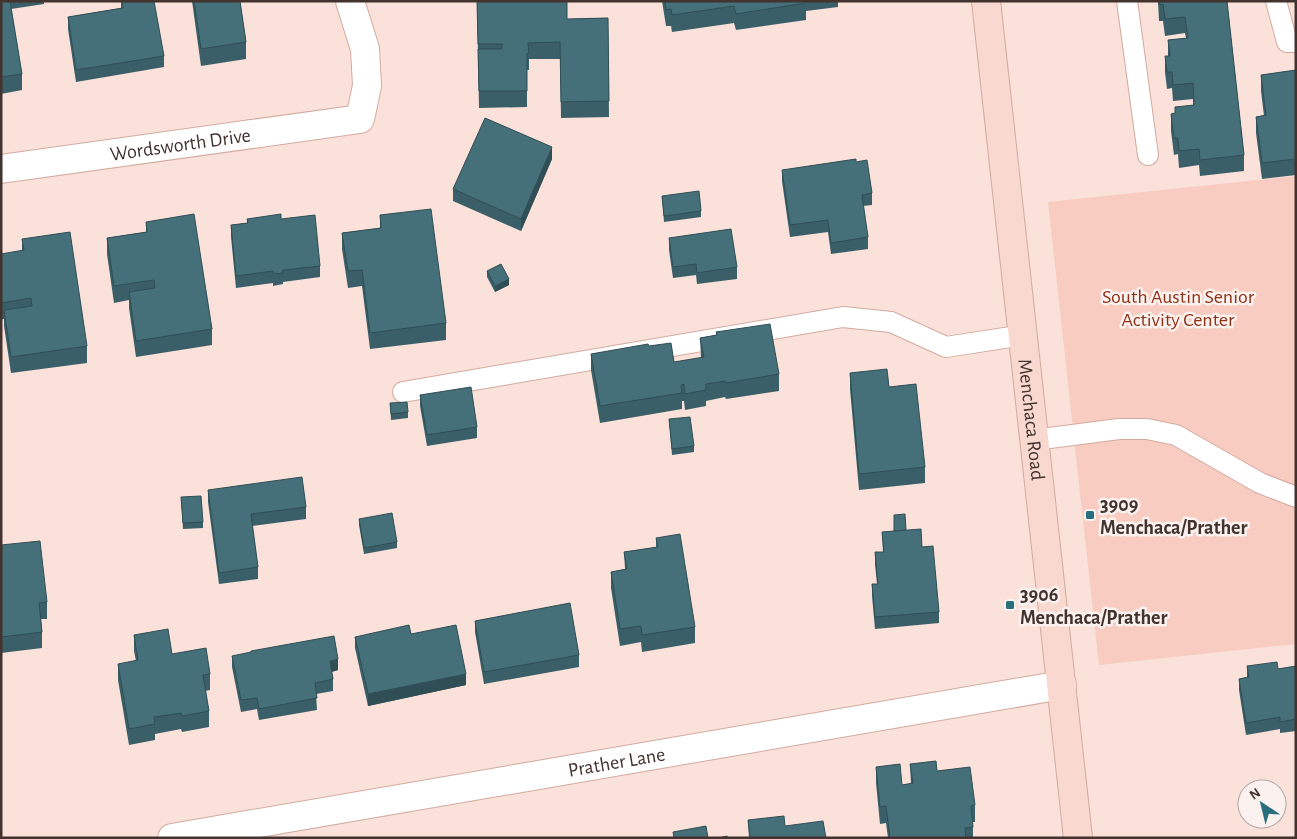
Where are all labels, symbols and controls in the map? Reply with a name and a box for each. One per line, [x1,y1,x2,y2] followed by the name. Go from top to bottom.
[109,125,252,165] street label: Wordsworth Drive
[1102,287,1255,330] park label: South Austin Senior Activity Center
[1014,358,1048,481] street label: Menchaca Road
[1100,495,1247,538] place label: 3909 Menchaca/Prather
[1084,509,1096,521] marker: 3909 Menchaca/Prather
[1020,585,1167,628] place label: 3906 Menchaca/Prather
[1004,599,1016,611] marker: 3906 Menchaca/Prather
[566,744,667,781] street label: Prather Lane
[1237,779,1287,829] north arrow
[1247,786,1263,803] text: N

